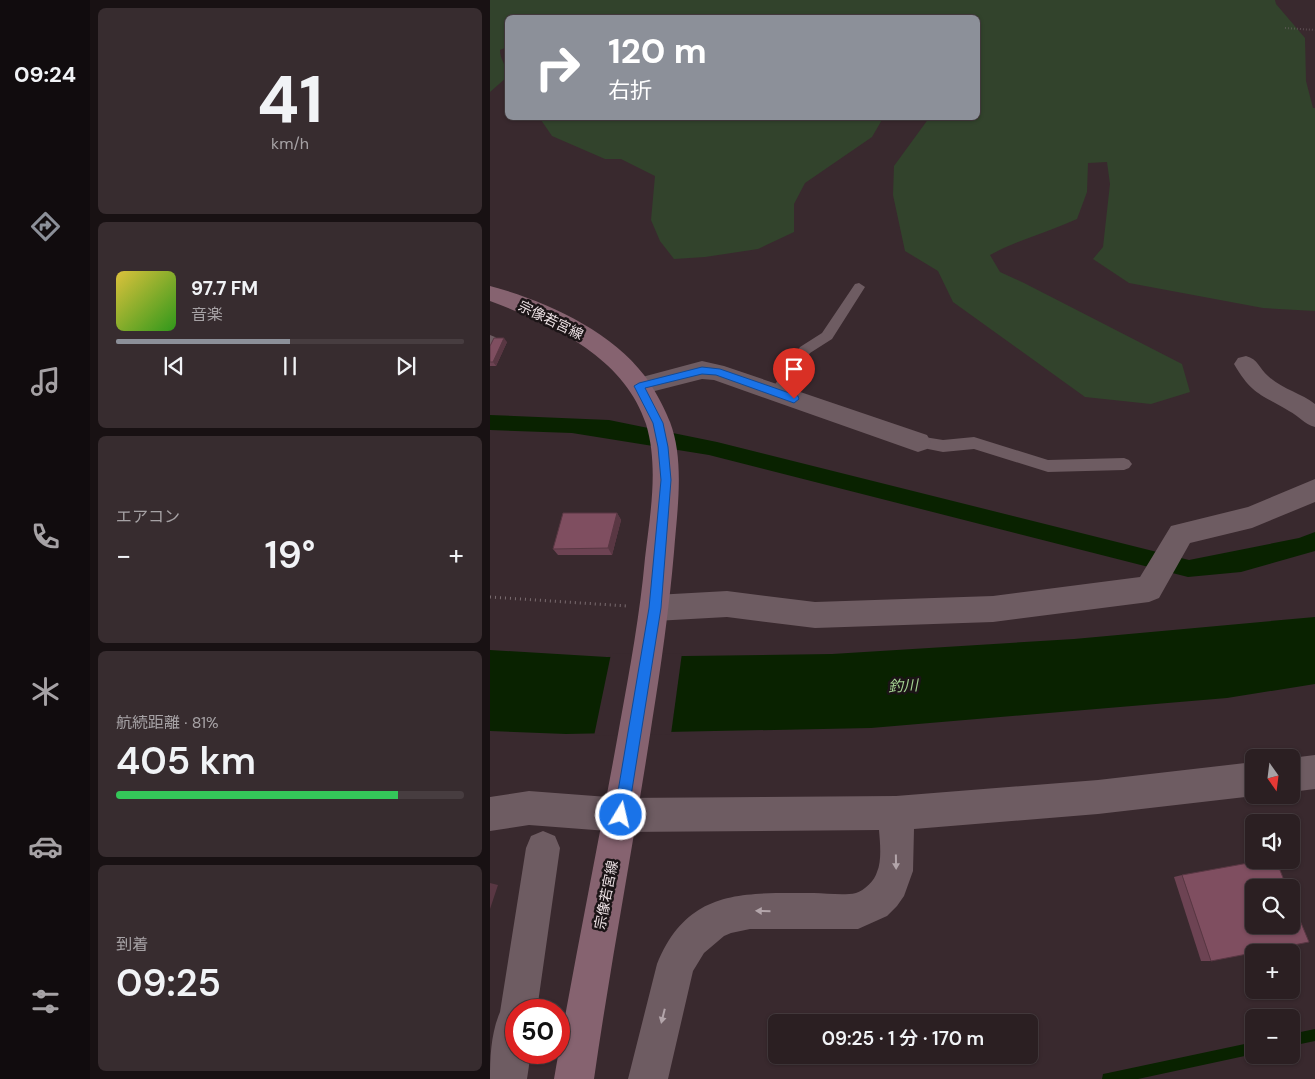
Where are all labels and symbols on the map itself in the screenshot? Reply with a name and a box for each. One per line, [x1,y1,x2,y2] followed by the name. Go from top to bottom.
[516,297,586,343] street label: 宗像若宮線
[773,348,815,399] pin
[887,675,920,697] water label: 釣川
[1245,749,1300,804] north arrow
[594,788,646,840] position arrow
[893,854,901,870] one-way arrow
[590,859,622,931] street label: 宗像若宮線
[755,907,771,915] one-way arrow
[505,999,570,1064] speed limit sign: 50
[658,1009,666,1024] one-way arrow

